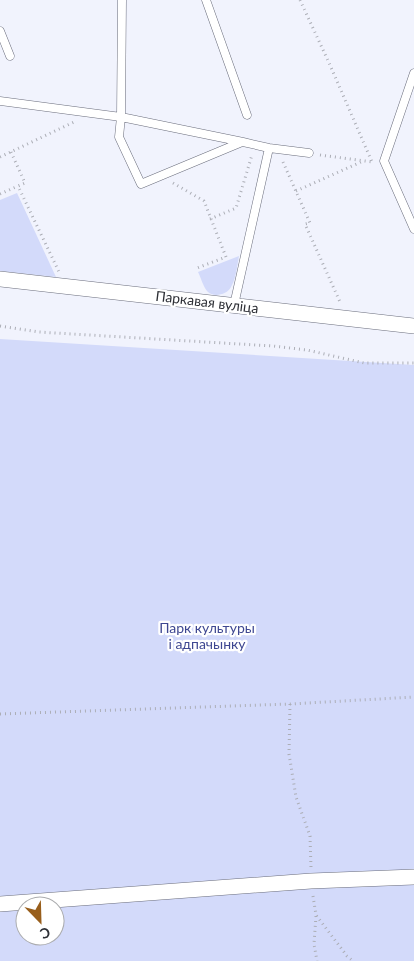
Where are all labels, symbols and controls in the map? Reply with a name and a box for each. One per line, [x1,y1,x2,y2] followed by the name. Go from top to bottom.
[155,287,260,316] street label: Паркавая вуліца
[159,619,255,652] park label: Парк культуры і адпачынку
[15,896,65,946] north arrow
[37,924,53,943] text: С

